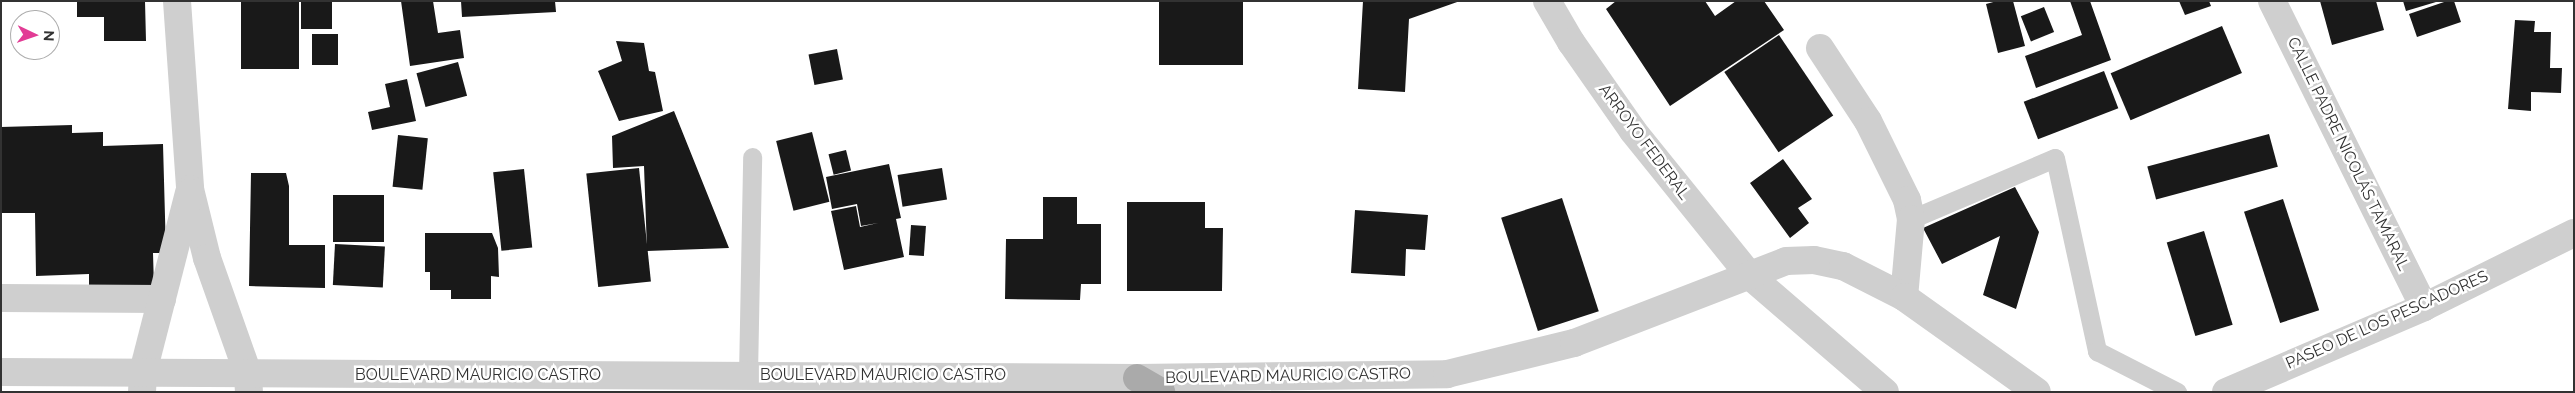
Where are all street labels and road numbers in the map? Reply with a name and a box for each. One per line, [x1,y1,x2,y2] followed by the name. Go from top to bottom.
[2283,34,2413,274] street label: CALLE PADRE NICOLÁS TAMARAL
[1594,80,1694,204] street label: ARROYO FEDERAL
[2283,267,2491,373] street label: PASEO DE LOS PESCADORES
[1165,364,1411,388] street label: BOULEVARD MAURICIO CASTRO
[355,365,601,385] street label: BOULEVARD MAURICIO CASTRO
[760,365,1006,385] street label: BOULEVARD MAURICIO CASTRO

